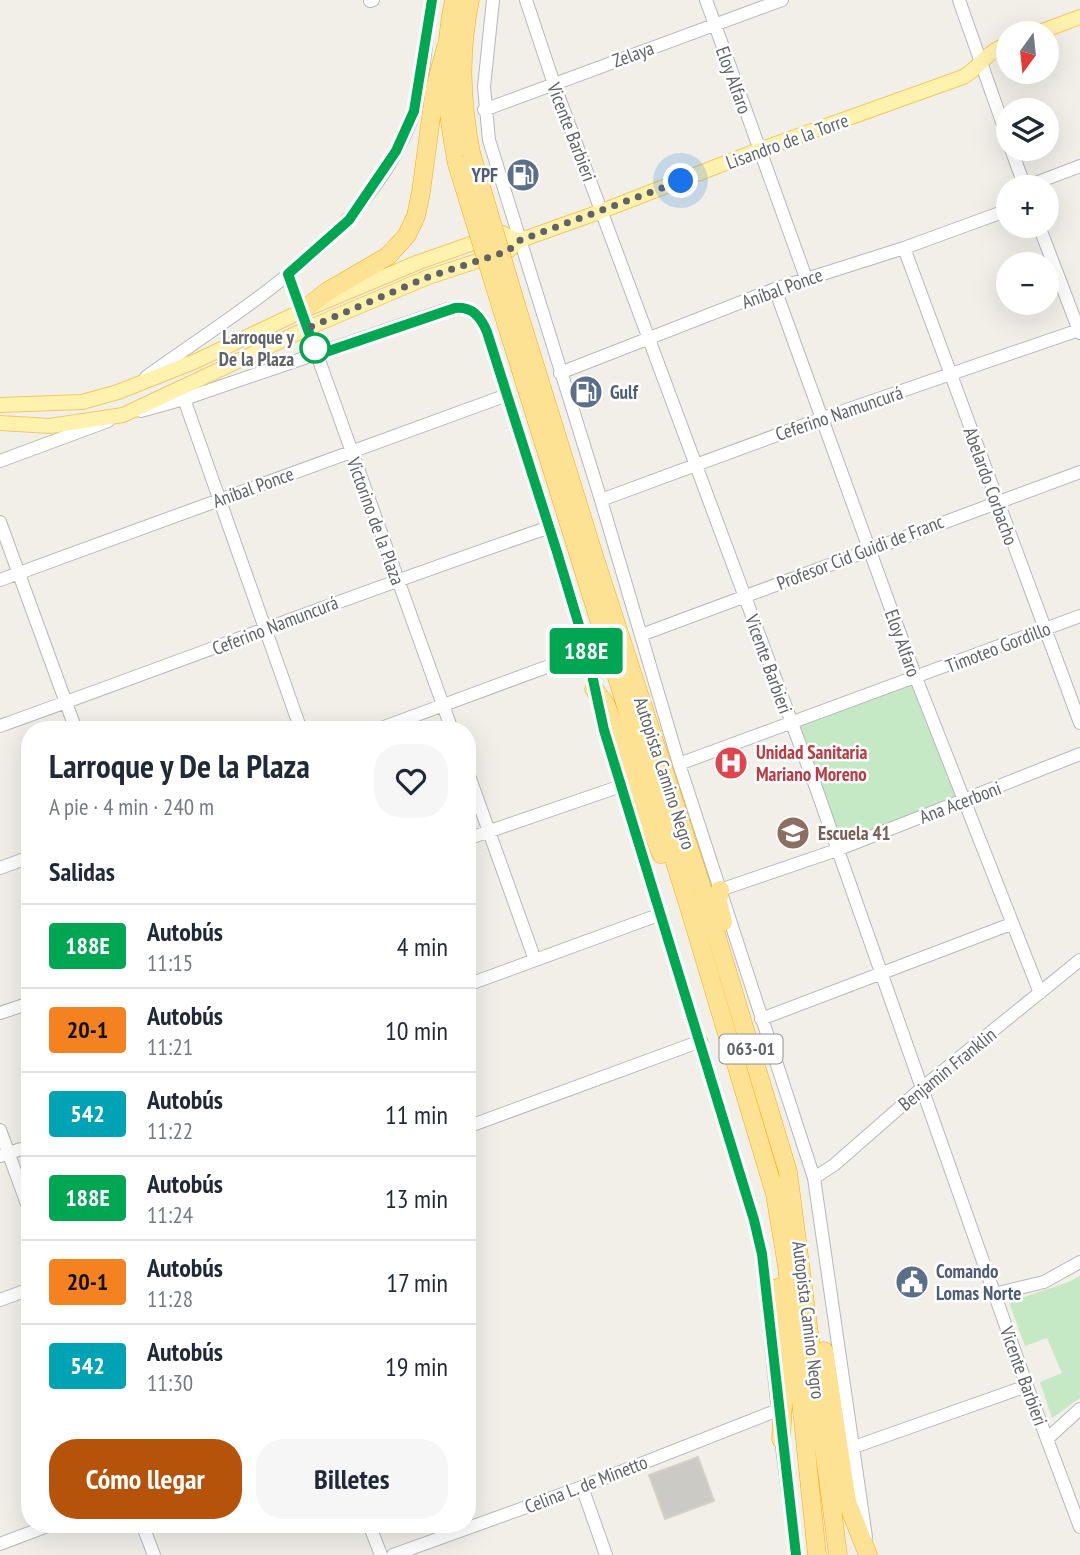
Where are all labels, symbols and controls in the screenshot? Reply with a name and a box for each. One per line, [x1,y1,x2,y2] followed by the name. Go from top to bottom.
[996,21,1059,84] north arrow
[996,21,1059,315] map controls
[609,36,657,72] street label: Zelaya
[711,43,757,117] street label: Eloy Alfaro
[542,78,602,185] street label: Vicente Barbieri
[996,98,1059,161] button: layers
[722,108,852,174] street label: Lisandro de la Torre
[504,156,542,194] fuel station icon: YPF
[471,163,498,187] place label: YPF
[663,163,698,198] your location
[996,175,1059,238] button: +
[996,252,1059,315] button: −
[738,262,826,314] street label: Aníbal Ponce
[219,325,294,371] place label: Larroque y De la Plaza
[300,333,330,363] marker: Larroque y De la Plaza
[567,373,605,411] fuel station icon: Gulf
[610,380,639,404] place label: Gulf
[772,380,906,446] street label: Ceferino Namuncurá
[959,424,1023,548] street label: Abelardo Corbacho
[341,453,410,588] street label: Victorino de la Plaza
[209,461,297,513] street label: Aníbal Ponce
[773,509,947,595] street label: Profesor Cid Guidi de Franc
[209,590,341,660] street label: Ceferino Namuncurá
[880,606,926,680] street label: Eloy Alfaro
[740,610,798,717] street label: Vicente Barbieri
[942,616,1054,678] street label: Timoteo Gordillo
[537,628,635,674] line badge: 188E
[564,635,608,666] text: 188E
[629,694,701,852] street label: Autopista Camino Negro
[756,740,867,786] place label: Unidad Sanitaria Mariano Moreno
[49,744,310,787] text: Larroque y De la Plaza
[374,744,448,818] button: heart
[712,744,750,782] hospital icon: Unidad Sanitaria Mariano Moreno
[916,775,1004,829] street label: Ana Acerboni
[49,792,214,821] text: A pie · 4 min · 240 m
[774,814,812,852] school or university icon: Escuela 41
[818,821,891,845] place label: Escuela 41
[49,855,115,888] text: Salidas
[147,915,223,948] text: Autobús
[65,930,110,961] text: 188E
[397,930,448,963] text: 4 min
[147,948,193,977] text: 11:15
[147,999,223,1032] text: Autobús
[67,1014,108,1045] text: 20-1
[385,1014,448,1047] text: 10 min
[893,1022,1001,1116] street label: Benjamin Franklin
[147,1032,193,1061] text: 11:21
[720,1034,782,1064] road number: 063-01
[147,1083,223,1116] text: Autobús
[70,1098,105,1129] text: 542
[385,1098,448,1131] text: 11 min
[147,1116,193,1145] text: 11:22
[147,1167,223,1200] text: Autobús
[65,1182,110,1213] text: 188E
[385,1182,448,1215] text: 13 min
[147,1200,193,1229] text: 11:24
[787,1240,831,1400] street label: Autopista Camino Negro
[147,1251,223,1284] text: Autobús
[936,1259,1021,1305] place label: Comando Lomas Norte
[893,1263,931,1301] public building icon: Comando Lomas Norte
[67,1266,108,1297] text: 20-1
[386,1266,448,1299] text: 17 min
[147,1284,193,1313] text: 11:28
[995,1322,1053,1429] street label: Vicente Barbieri
[147,1335,223,1368] text: Autobús
[70,1350,105,1381] text: 542
[385,1350,448,1383] text: 19 min
[147,1368,193,1397] text: 11:30
[49,1439,242,1519] button: Cómo llegar
[256,1439,448,1519] button: Billetes
[521,1450,651,1518] street label: Celina L. de Minetto

